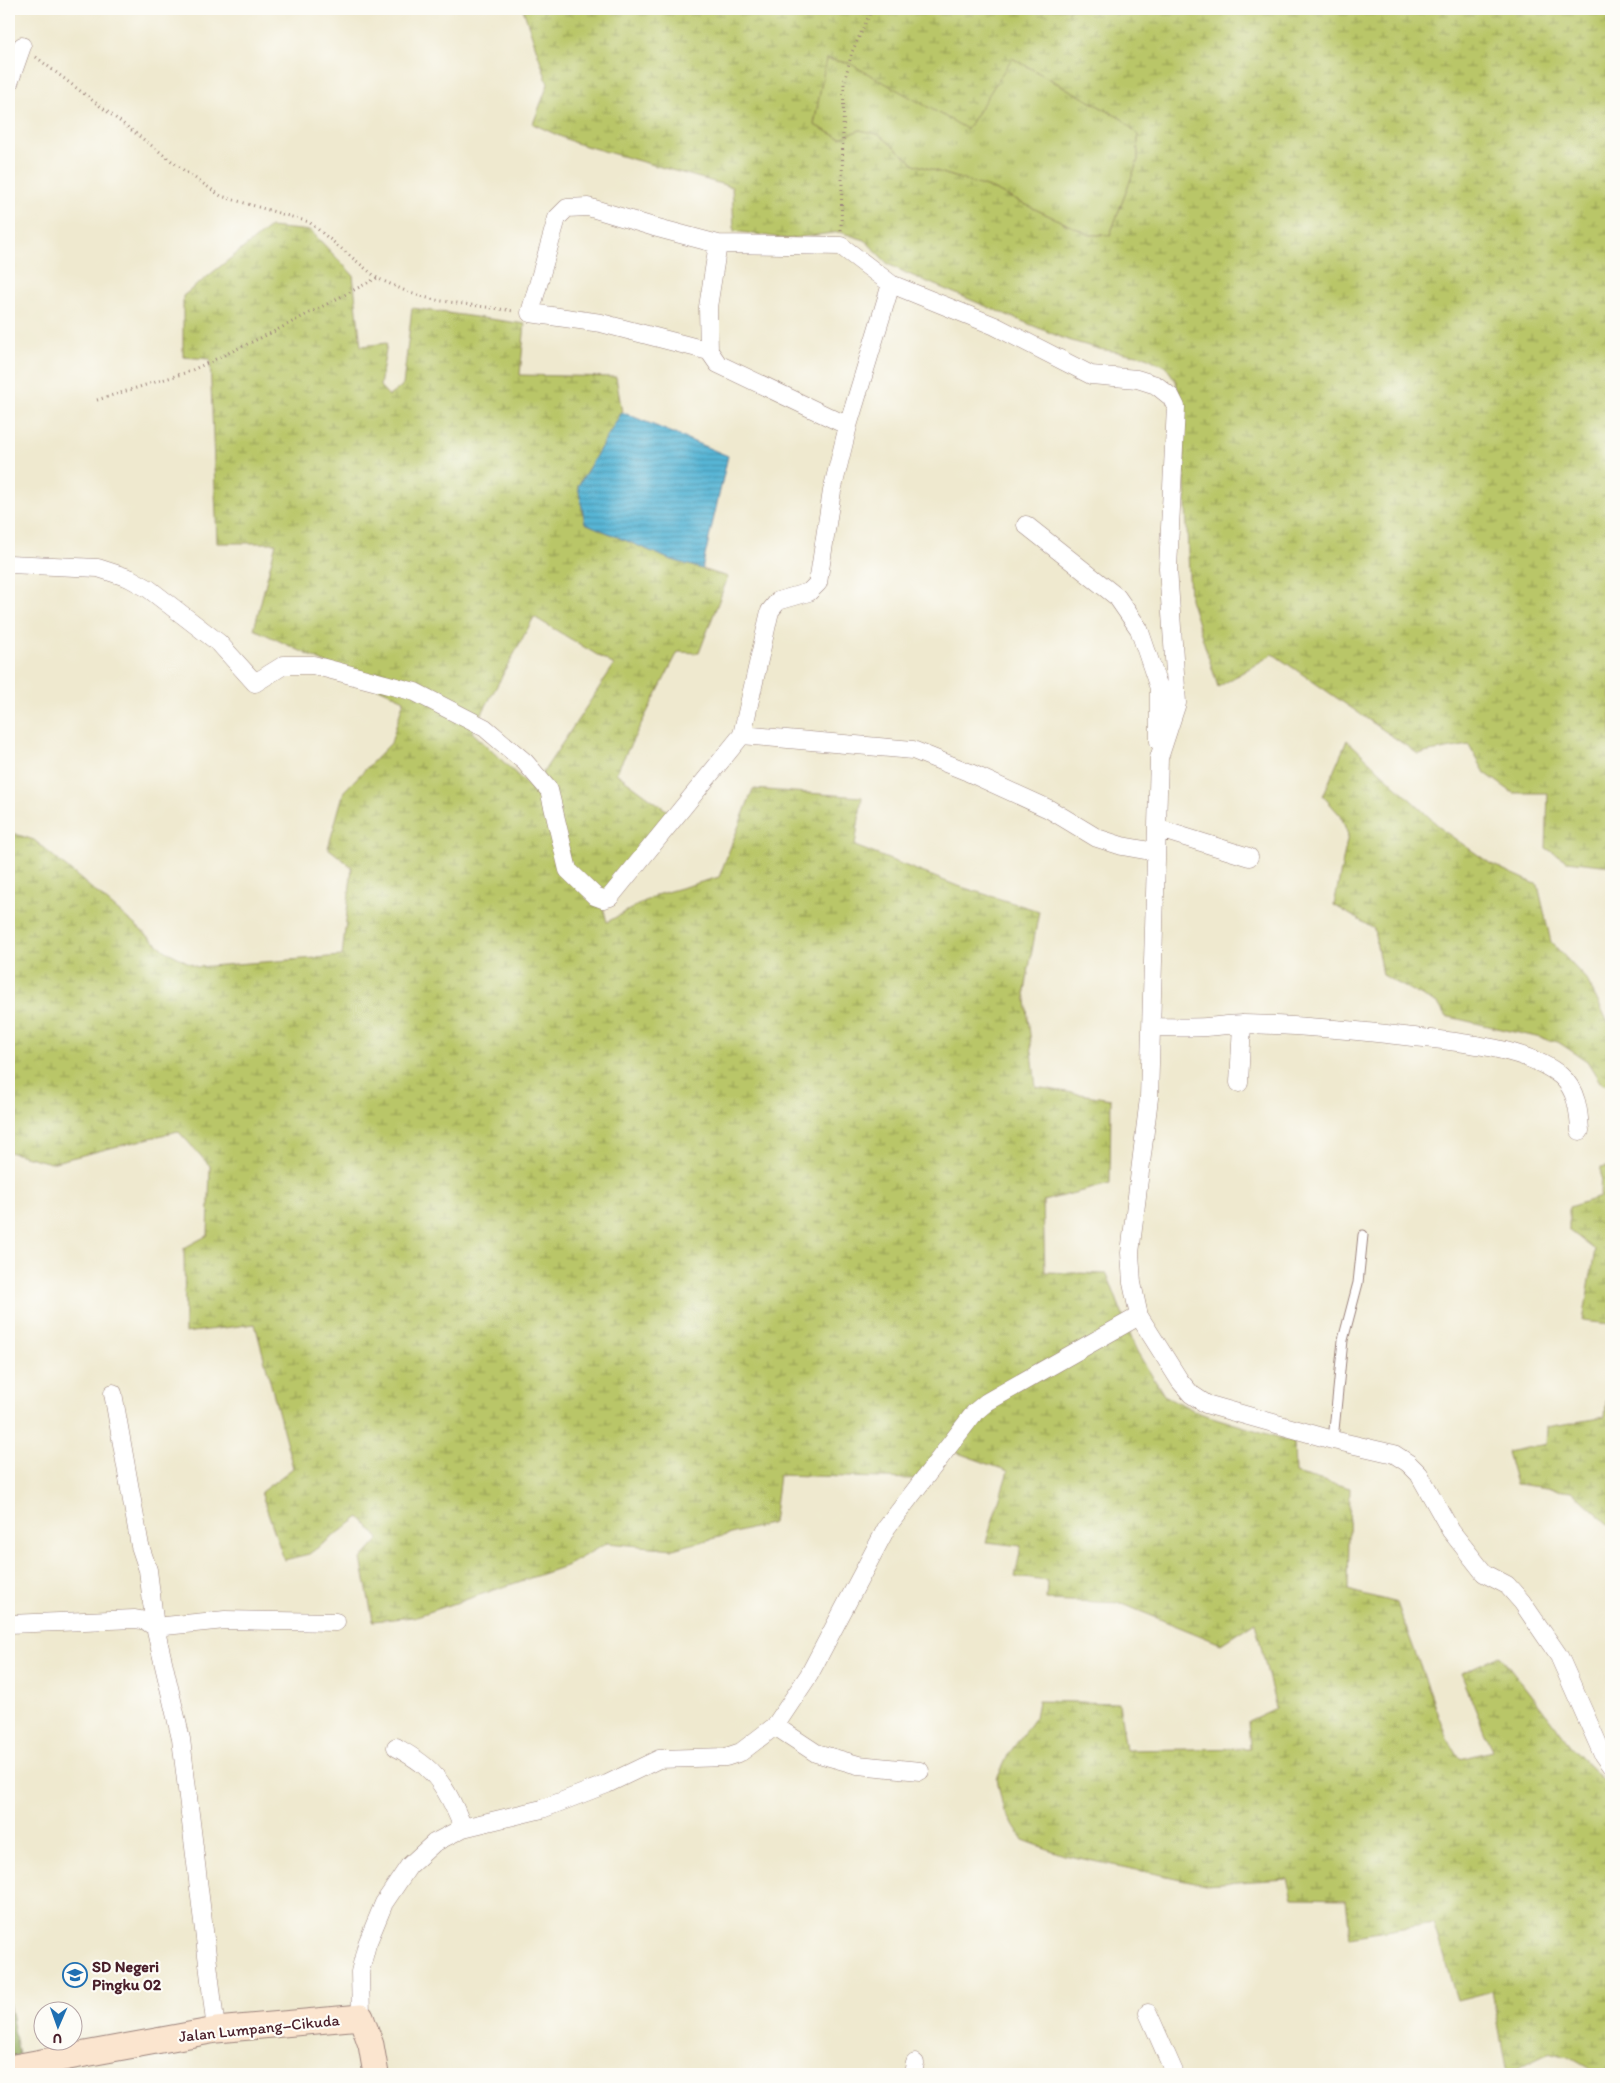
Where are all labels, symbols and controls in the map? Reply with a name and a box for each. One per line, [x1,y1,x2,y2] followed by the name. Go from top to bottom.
[92,1957,162,1995] place label: SD Negeri Pingku 02
[62,1962,88,1988] school or university icon: SD Negeri Pingku 02
[32,2000,82,2050] north arrow
[178,2010,341,2046] street label: Jalan Lumpang–Cikuda
[53,2030,63,2047] text: U

